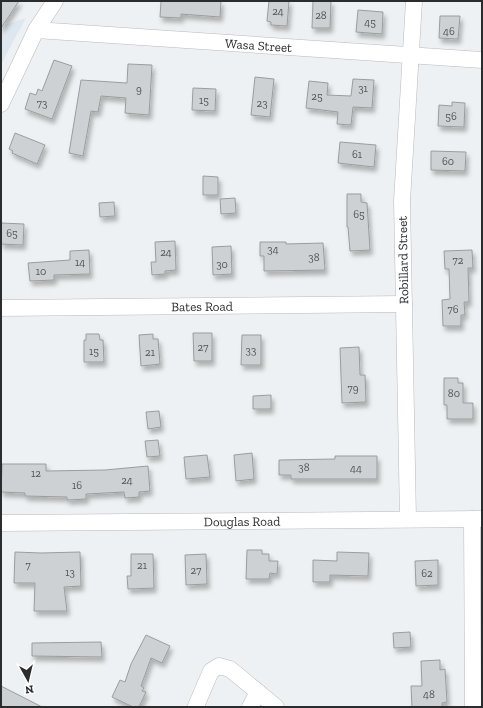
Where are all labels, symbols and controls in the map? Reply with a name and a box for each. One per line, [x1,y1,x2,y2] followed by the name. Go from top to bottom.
[272,5,284,18] house number: 24
[315,9,327,22] house number: 28
[364,16,376,29] house number: 45
[443,25,455,38] house number: 46
[225,35,293,55] street label: Wasa Street
[358,82,369,95] house number: 31
[136,83,142,96] house number: 9
[311,90,323,103] house number: 25
[199,94,209,107] house number: 15
[37,97,47,110] house number: 73
[256,97,268,110] house number: 23
[445,110,457,123] house number: 56
[352,148,363,161] house number: 61
[442,155,454,168] house number: 60
[353,208,365,221] house number: 65
[395,216,411,304] street label: Robillard Street
[6,227,18,240] house number: 65
[267,243,279,256] house number: 34
[160,246,172,259] house number: 24
[308,251,320,264] house number: 38
[453,254,464,267] house number: 72
[75,256,85,269] house number: 14
[216,258,228,271] house number: 30
[36,265,46,278] house number: 10
[171,298,233,314] street label: Bates Road
[447,303,459,316] house number: 76
[198,341,208,354] house number: 27
[246,344,256,357] house number: 33
[89,345,99,358] house number: 15
[145,346,156,359] house number: 21
[347,382,359,395] house number: 79
[448,387,460,400] house number: 80
[298,461,310,474] house number: 38
[350,462,362,475] house number: 44
[31,467,41,480] house number: 12
[121,474,133,487] house number: 24
[72,479,82,492] house number: 16
[204,513,280,529] street label: Douglas Road
[25,559,31,572] house number: 7
[137,559,148,572] house number: 21
[191,564,201,577] house number: 27
[65,566,75,579] house number: 13
[421,567,433,580] house number: 62
[8,660,48,700] north arrow
[24,682,34,697] text: N
[423,688,435,701] house number: 48

